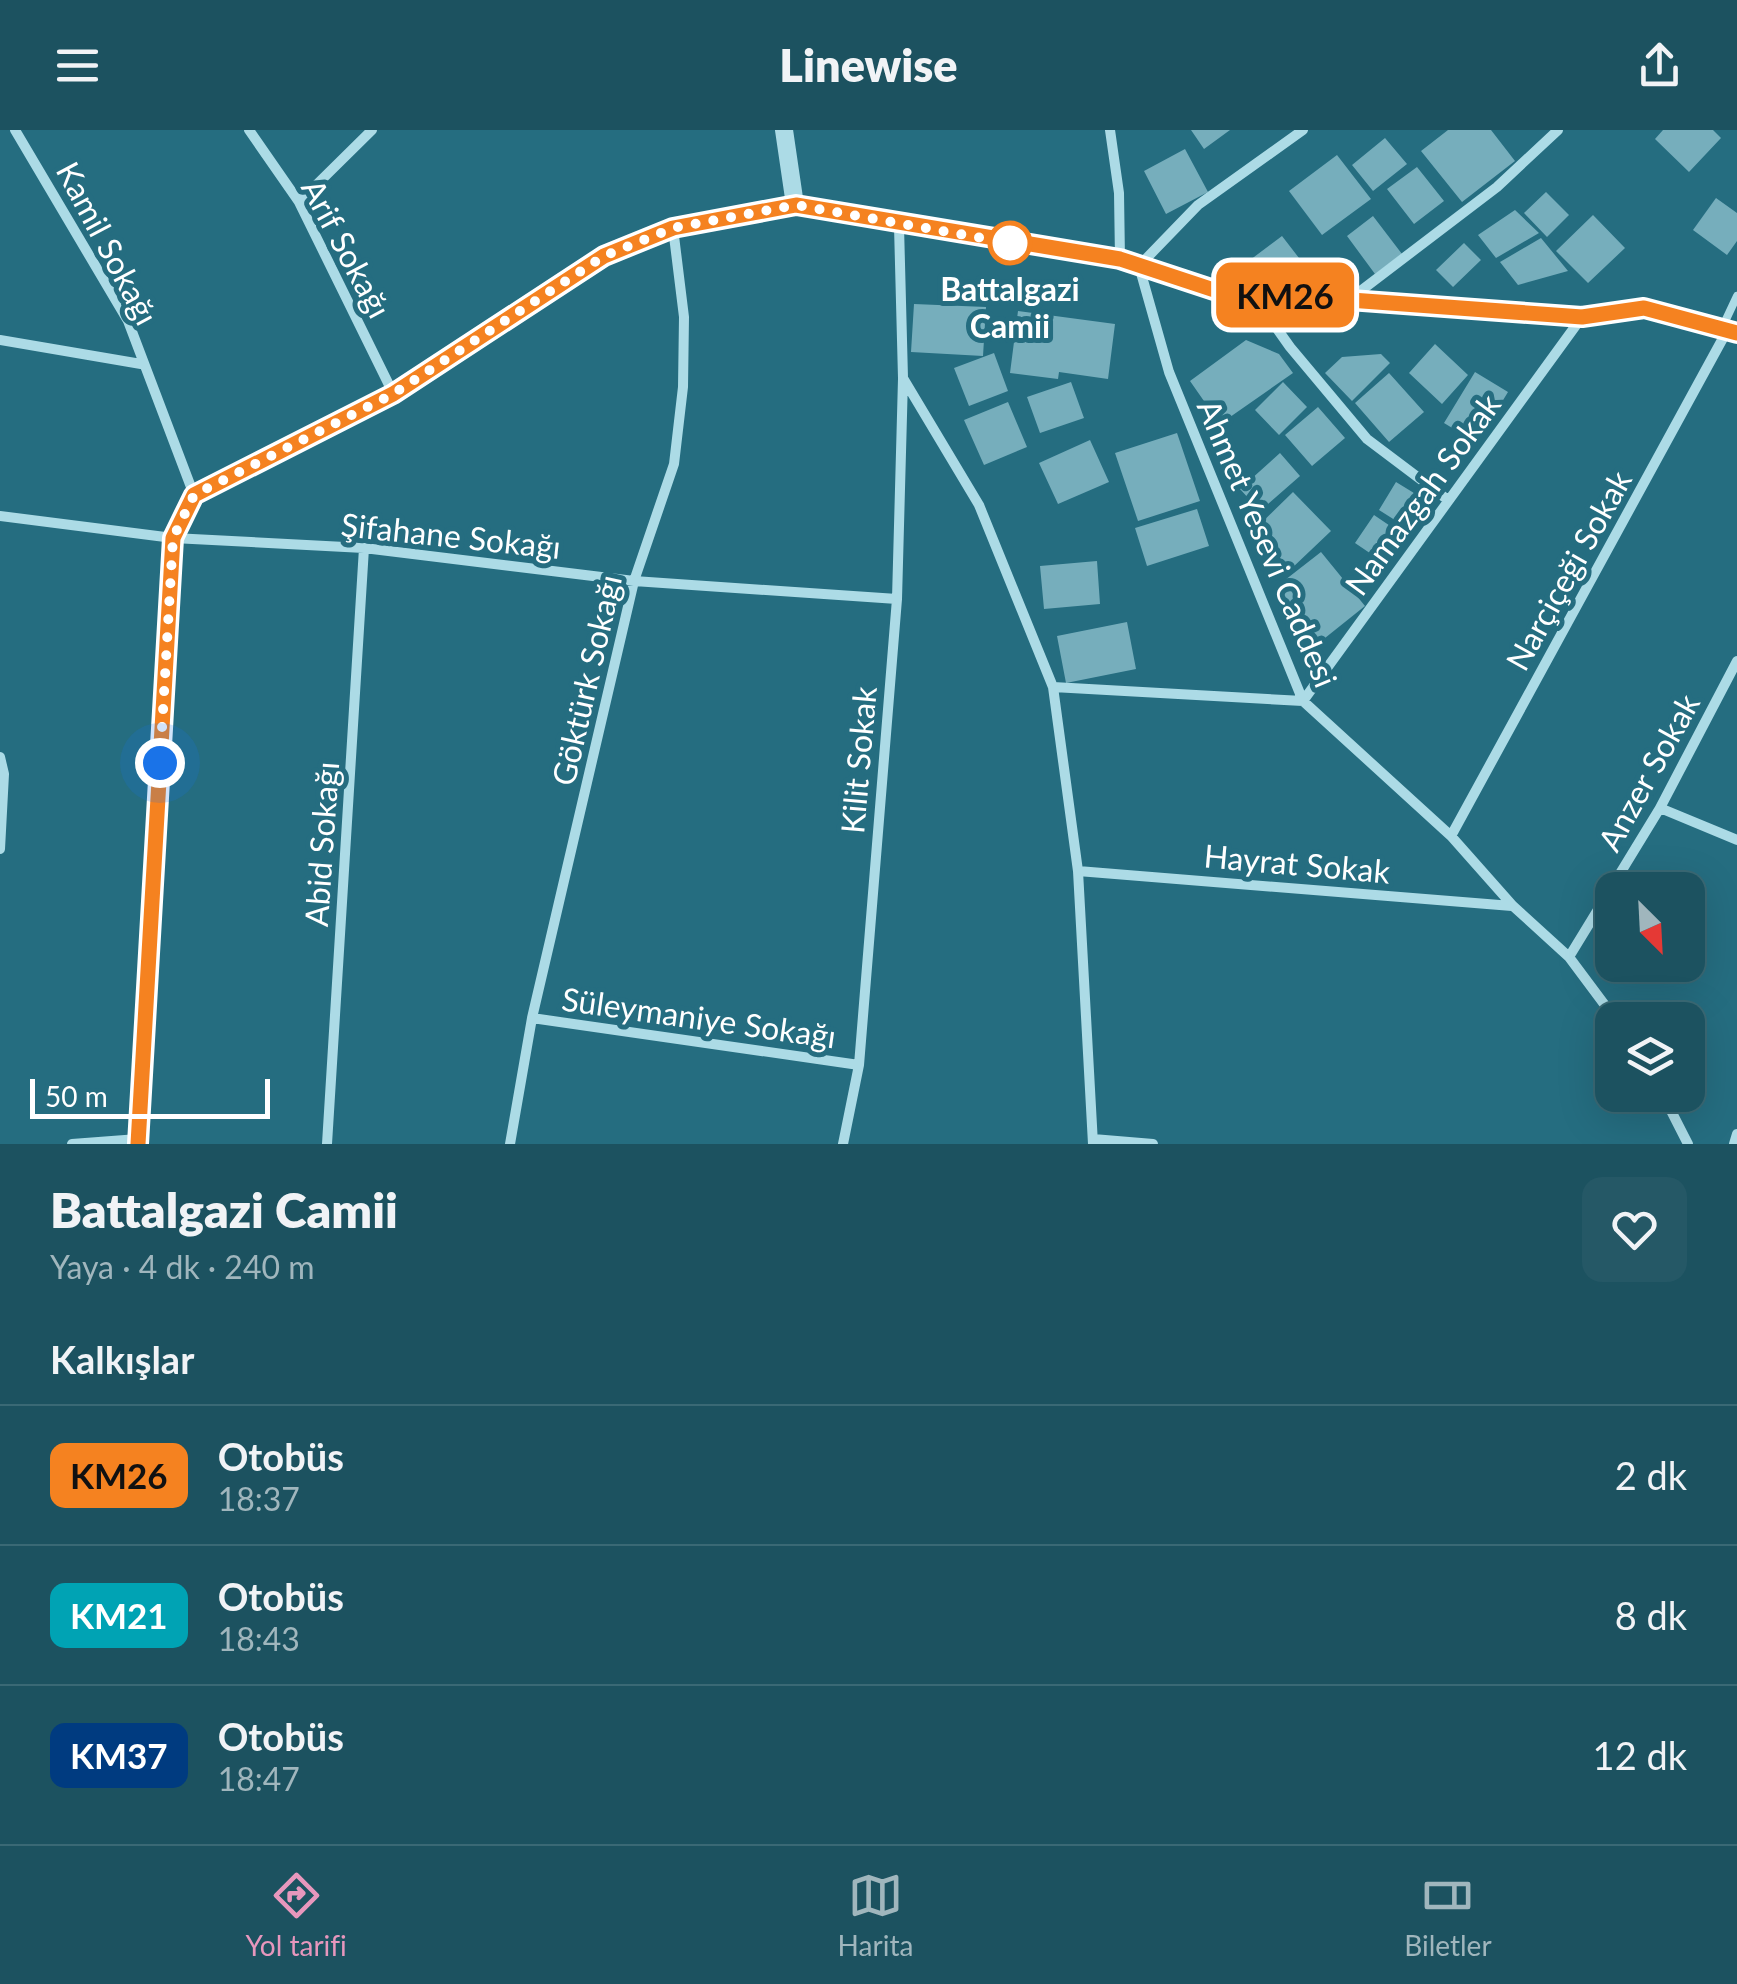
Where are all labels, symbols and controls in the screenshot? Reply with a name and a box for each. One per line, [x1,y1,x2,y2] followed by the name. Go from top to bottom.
[50,38,105,93] icon: menu
[779,38,958,92] text: Linewise
[1632,38,1687,93] icon: share
[49,155,167,331] street label: Kamil Sokağı
[294,172,400,324] street label: Arif Sokağı
[989,222,1031,264] marker: Battalgazi Camii
[1215,262,1355,328] line badge: KM26
[940,269,1080,345] place label: Battalgazi Camii
[1236,274,1334,316] text: KM26
[1336,385,1508,602] street label: Namazgah Sokak
[1190,393,1346,693] street label: Ahmet Yesevi Caddesi
[1497,463,1639,677] street label: Narçiçeği Sokak
[339,504,563,566] street label: Şifahane Sokağı
[543,571,629,789] street label: Göktürk Sokağı
[832,684,884,835] street label: Kilit Sokak
[1589,686,1707,857] street label: Anzer Sokak
[135,738,185,788] your location
[296,760,346,928] street label: Abid Sokağı
[1202,835,1392,891] street label: Hayrat Sokak
[1595,872,1705,982] north arrow
[1595,872,1705,1112] map controls
[560,978,838,1056] street label: Süleymaniye Sokağı
[1595,1002,1705,1112] button: layers
[30,1074,270,1118] scale bar
[45,1079,108,1113] text: 50 m
[1582,1177,1687,1282] button: heart
[50,1181,398,1238] text: Battalgazi Camii
[50,1247,315,1286] text: Yaya · 4 dk · 240 m
[50,1336,194,1382] text: Kalkışlar
[218,1433,344,1479] text: Otobüs
[1615,1452,1687,1498] text: 2 dk
[70,1454,168,1496] text: KM26
[218,1479,300,1518] text: 18:37
[218,1573,344,1619] text: Otobüs
[1615,1592,1687,1638] text: 8 dk
[70,1594,168,1636] text: KM21
[218,1619,300,1658] text: 18:43
[218,1713,344,1759] text: Otobüs
[1593,1732,1687,1778] text: 12 dk
[70,1734,168,1776] text: KM37
[218,1759,300,1798] text: 18:47
[245,1868,347,1962] tab: Yol tarifi
[838,1868,913,1962] tab: Harita
[1404,1868,1492,1962] tab: Biletler

